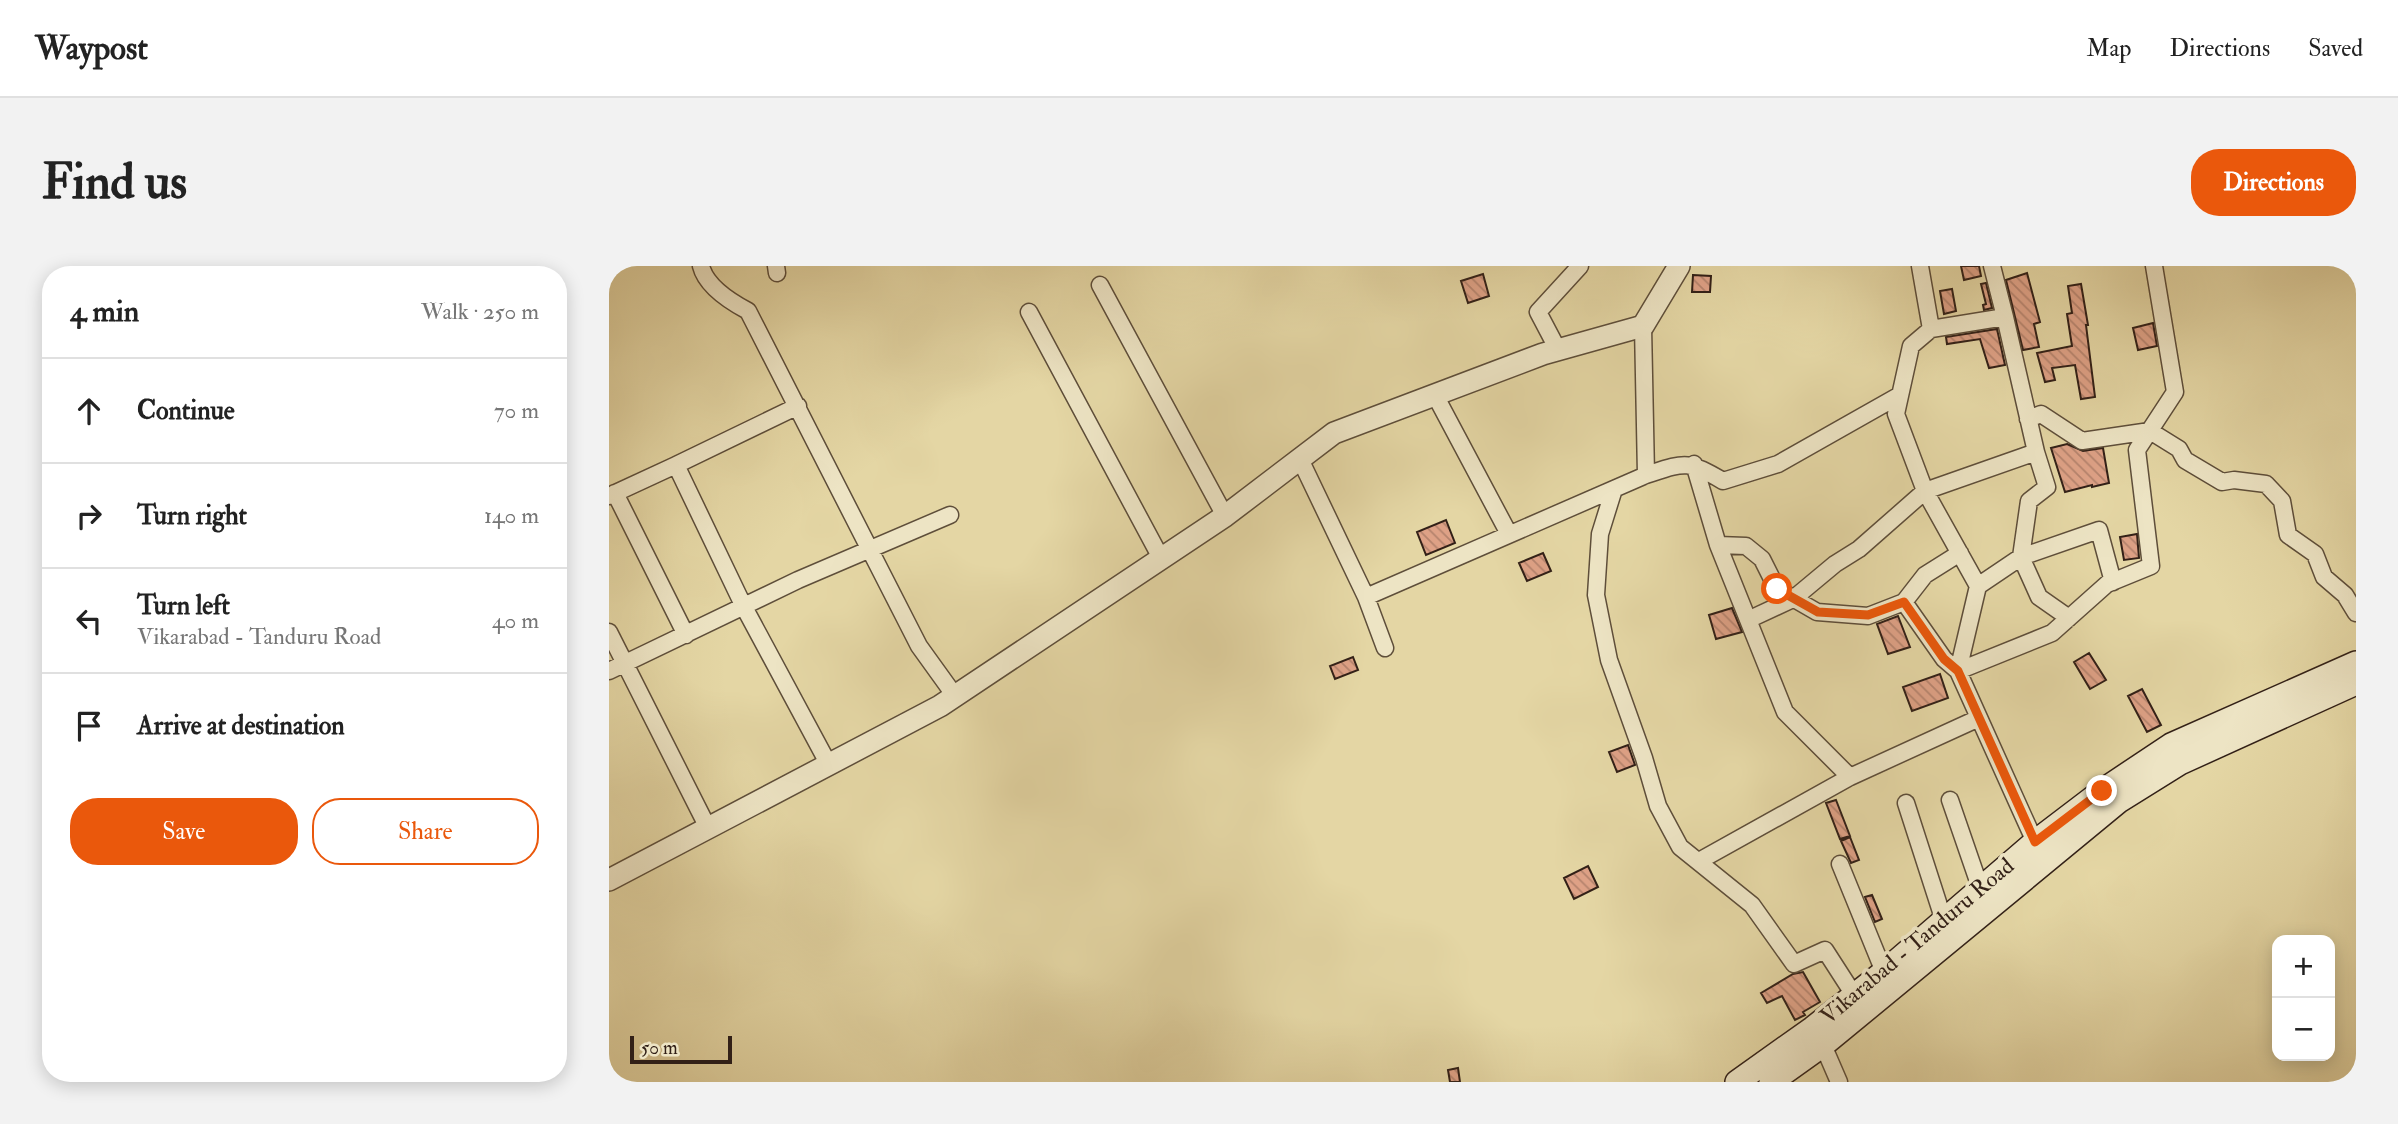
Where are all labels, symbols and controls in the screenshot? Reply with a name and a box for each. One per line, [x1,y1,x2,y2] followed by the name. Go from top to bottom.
[35,28,148,69] text: Waypost
[2086,33,2131,64] text: Map
[2169,33,2270,64] text: Directions
[2308,33,2363,64] text: Saved
[2191,149,2356,216] button: Directions
[42,152,187,213] text: Find us
[70,293,139,330] text: 4 min
[421,297,539,326] text: Walk · 250 m
[70,392,108,430] icon: ahead
[137,395,235,427] text: Continue
[494,396,539,425] text: 70 m
[70,497,108,535] icon: right
[137,500,247,532] text: Turn right
[484,501,539,530] text: 140 m
[1761,573,1792,604] route start
[137,590,230,622] text: Turn left
[70,602,108,640] icon: left
[492,606,539,635] text: 40 m
[137,622,381,651] text: Vikarabad - Tanduru Road
[70,707,108,745] icon: arrive
[137,710,345,742] text: Arrive at destination
[2086,775,2117,806] route end
[70,798,298,865] button: Save
[312,798,539,865] button: Share
[1814,851,2020,1031] street label: Vikarabad - Tanduru Road
[2272,935,2335,1061] map controls
[2272,935,2335,998] button: +
[2272,998,2335,1061] button: −
[630,1033,731,1065] scale bar
[641,1036,678,1060] text: 50 m

